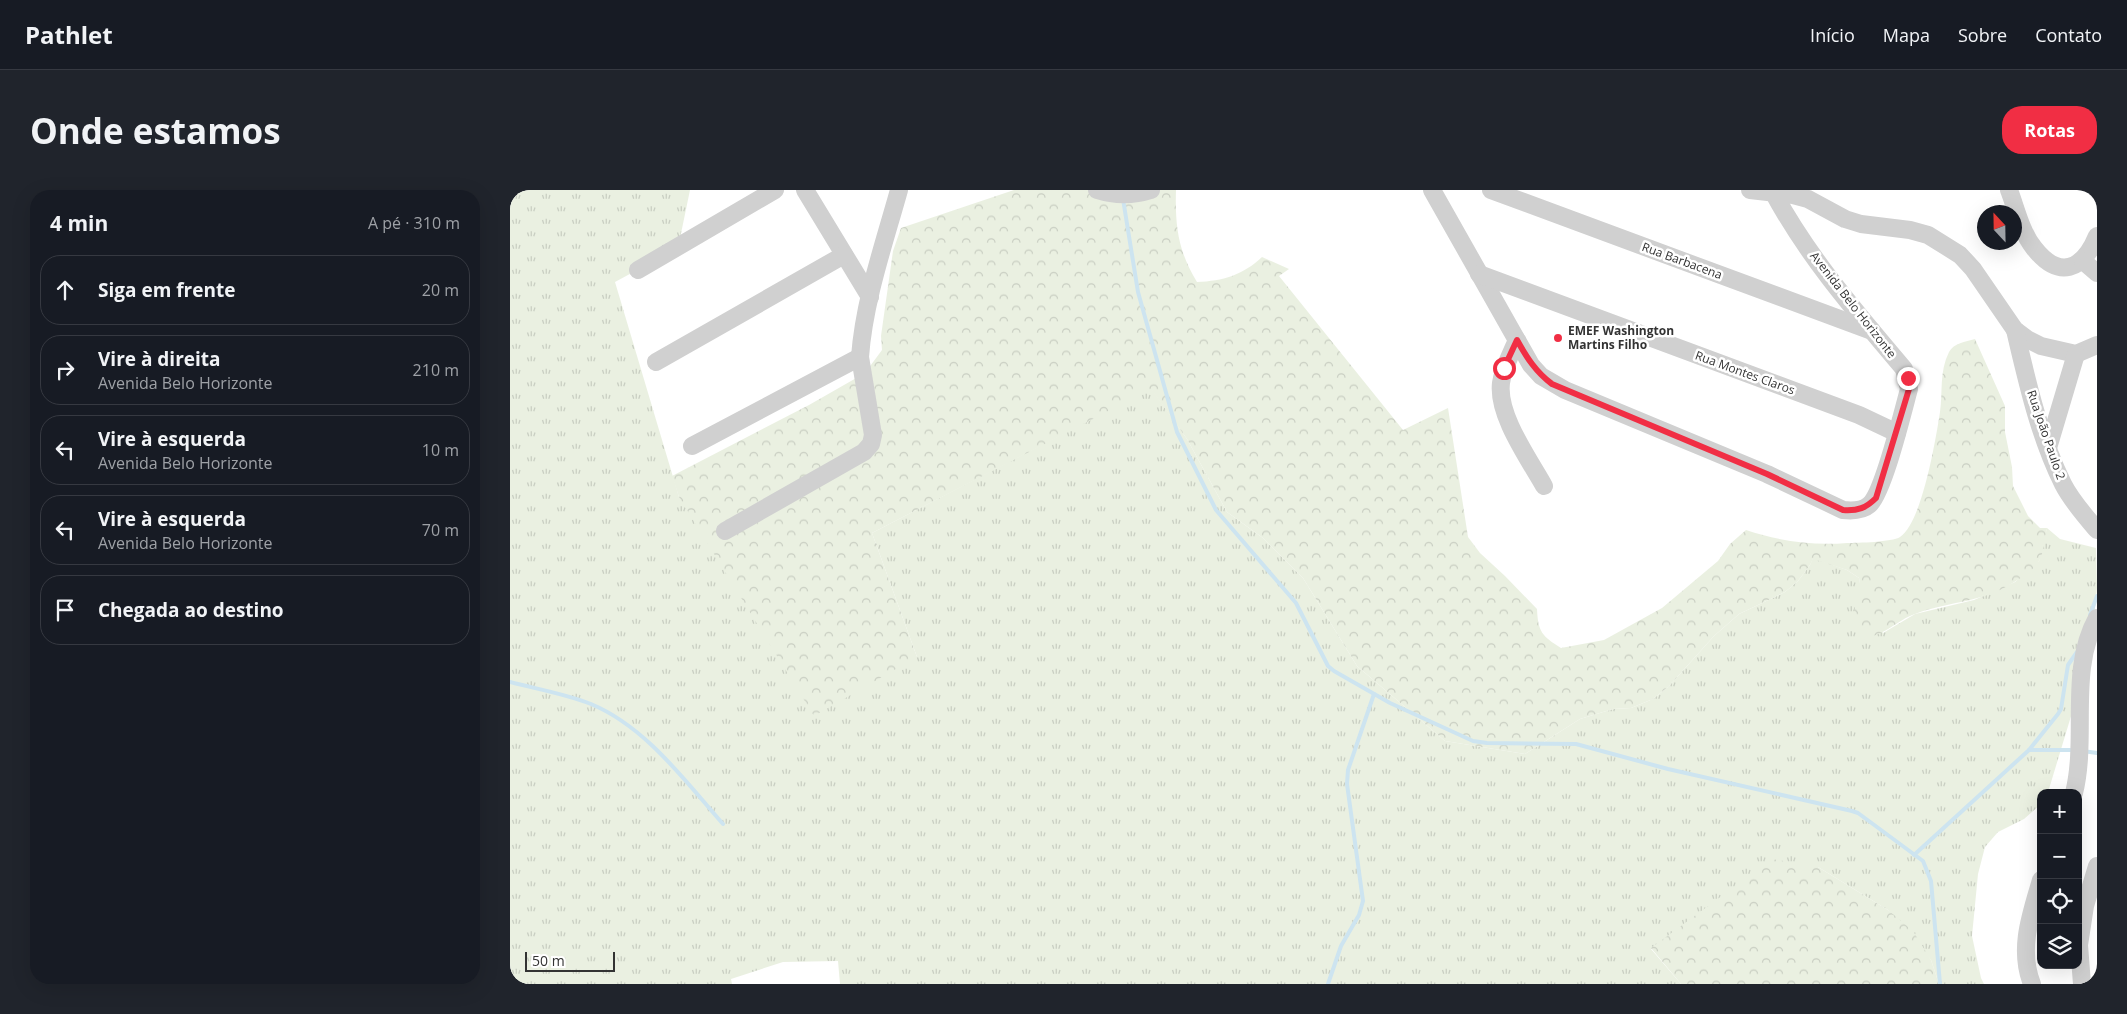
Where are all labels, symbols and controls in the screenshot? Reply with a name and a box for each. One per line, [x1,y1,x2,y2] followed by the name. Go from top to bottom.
[25,18,113,51] text: Pathlet
[1810,23,1855,47] text: Início
[1883,23,1930,47] text: Mapa
[1958,23,2007,47] text: Sobre
[2035,23,2102,47] text: Contato
[2002,106,2097,154] button: Rotas
[30,107,281,154] text: Onde estamos
[1977,205,2022,250] north arrow
[50,209,108,237] text: 4 min
[368,212,460,234] text: A pé · 310 m
[1640,238,1725,283] street label: Rua Barbacena
[1806,248,1901,362] street label: Avenida Belo Horizonte
[51,276,79,304] icon: ahead
[98,277,235,303] text: Siga em frente
[422,279,459,301] text: 20 m
[1568,322,1674,353] place label: EMEF Washington Martins Filho
[1552,332,1564,344] marker: EMEF Washington Martins Filho
[98,346,221,372] text: Vire à direita
[1693,347,1798,399] street label: Rua Montes Claros
[51,356,79,384] icon: right
[1493,357,1516,380] route start
[413,359,459,381] text: 210 m
[1897,367,1920,390] route end
[98,372,273,394] text: Avenida Belo Horizonte
[2023,388,2070,482] street label: Rua João Paulo 2
[98,426,246,452] text: Vire à esquerda
[51,436,79,464] icon: left
[422,439,459,461] text: 10 m
[98,452,273,474] text: Avenida Belo Horizonte
[98,506,246,532] text: Vire à esquerda
[51,516,79,544] icon: left
[422,519,459,541] text: 70 m
[98,532,273,554] text: Avenida Belo Horizonte
[51,596,79,624] icon: arrive
[98,597,284,623] text: Chegada ao destino
[2037,789,2082,969] map controls
[2037,789,2082,834] button: +
[2037,834,2082,879] button: −
[2037,879,2082,924] button: locate
[2037,924,2082,969] button: layers
[525,949,615,972] scale bar
[532,951,565,970] text: 50 m

